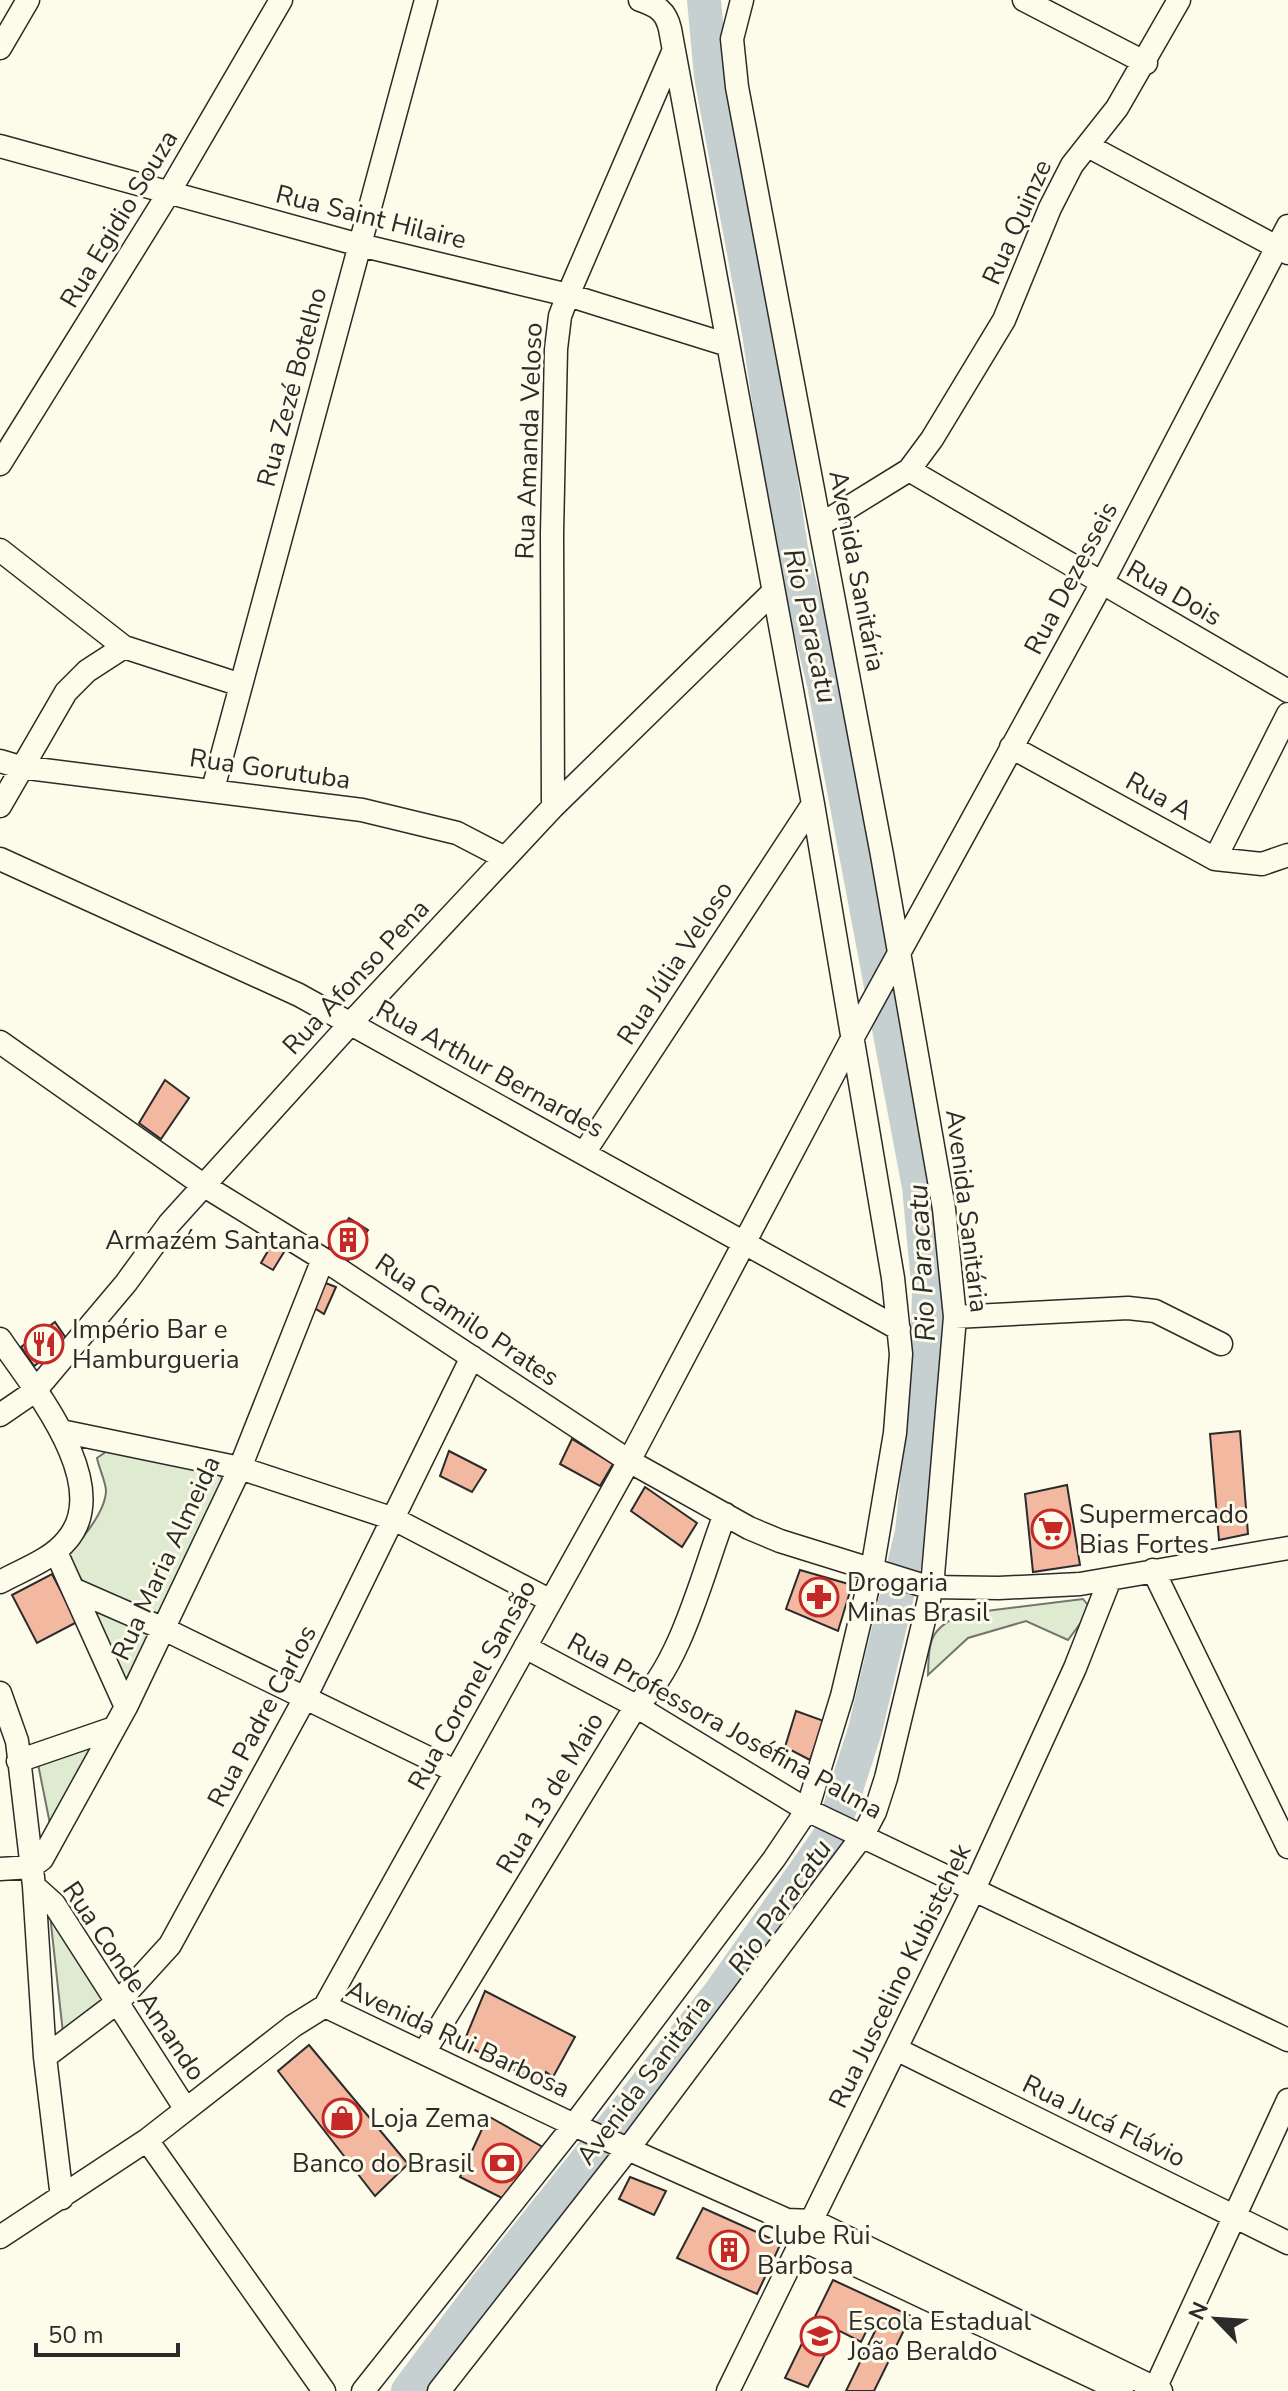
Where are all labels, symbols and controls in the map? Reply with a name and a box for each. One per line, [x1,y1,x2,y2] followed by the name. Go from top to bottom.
[52,123,186,315] street label: Rua Egidio Souza
[974,154,1060,290] street label: Rua Quinze
[272,176,470,258] street label: Rua Saint Hilaire
[249,283,335,491] street label: Rua Zezé Botelho
[507,322,551,560] street label: Rua Amanda Veloso
[820,467,894,675] street label: Avenida Sanitária
[1016,495,1126,661] street label: Rua Dezesseis
[774,545,846,707] water label: Rio Paracatu
[1120,552,1228,634] street label: Rua Dois
[187,740,353,798] street label: Rua Gorutuba
[1119,763,1199,829] street label: Rua A
[609,874,741,1052] street label: Rua Júlia Veloso
[275,892,437,1062] street label: Rua Afonso Pena
[370,992,610,1146] street label: Rua Arthur Bernardes
[937,1107,997,1315] street label: Avenida Sanitária
[899,1183,945,1343] water label: Rio Paracatu
[327,1219,369,1261] building icon: Armazém Santana
[105,1223,320,1258] place label: Armazém Santana
[368,1245,566,1395] street label: Rua Camilo Prates
[72,1312,239,1377] place label: Império Bar e Hamburgueria
[23,1323,65,1365] restaurant icon: Império Bar e Hamburgueria
[103,1450,229,1666] street label: Rua Maria Almeida
[1079,1497,1248,1562] place label: Supermercado Bias Fortes
[1030,1508,1072,1550] supermarket icon: Supermercado Bias Fortes
[847,1565,990,1630] place label: Drogaria Minas Brasil
[400,1574,544,1796] street label: Rua Coronel Sansão
[798,1576,840,1618] pharmacy icon: Drogaria Minas Brasil
[199,1619,325,1813] street label: Rua Padre Carlos
[561,1624,889,1828] street label: Rua Professora Joséfina Palma
[488,1706,612,1880] street label: Rua 13 de Maio
[719,1831,841,1983] water label: Rio Paracatu
[821,1837,980,2114] street label: Rua Juscelino Kubistchek
[54,1875,214,2087] street label: Rua Conde Amando
[340,1972,576,2106] street label: Avenida Rui Barbosa
[569,1988,719,2172] street label: Avenida Sanitária
[1017,2066,1191,2176] street label: Rua Jucá Flávio
[321,2097,363,2139] shop icon: Loja Zema
[370,2101,490,2136] place label: Loja Zema
[481,2142,523,2184] bank icon: Banco do Brasil
[292,2146,474,2181] place label: Banco do Brasil
[757,2218,870,2283] place label: Clube Rui Barbosa
[708,2229,750,2271] building icon: Clube Rui Barbosa
[1176,2279,1256,2359] north arrow
[1182,2297,1216,2325] text: N
[847,2304,1032,2369] place label: Escola Estadual João Beraldo
[36,2307,178,2357] scale bar
[799,2315,841,2357] school or university icon: Escola Estadual João Beraldo
[48,2319,104,2351] text: 50 m

